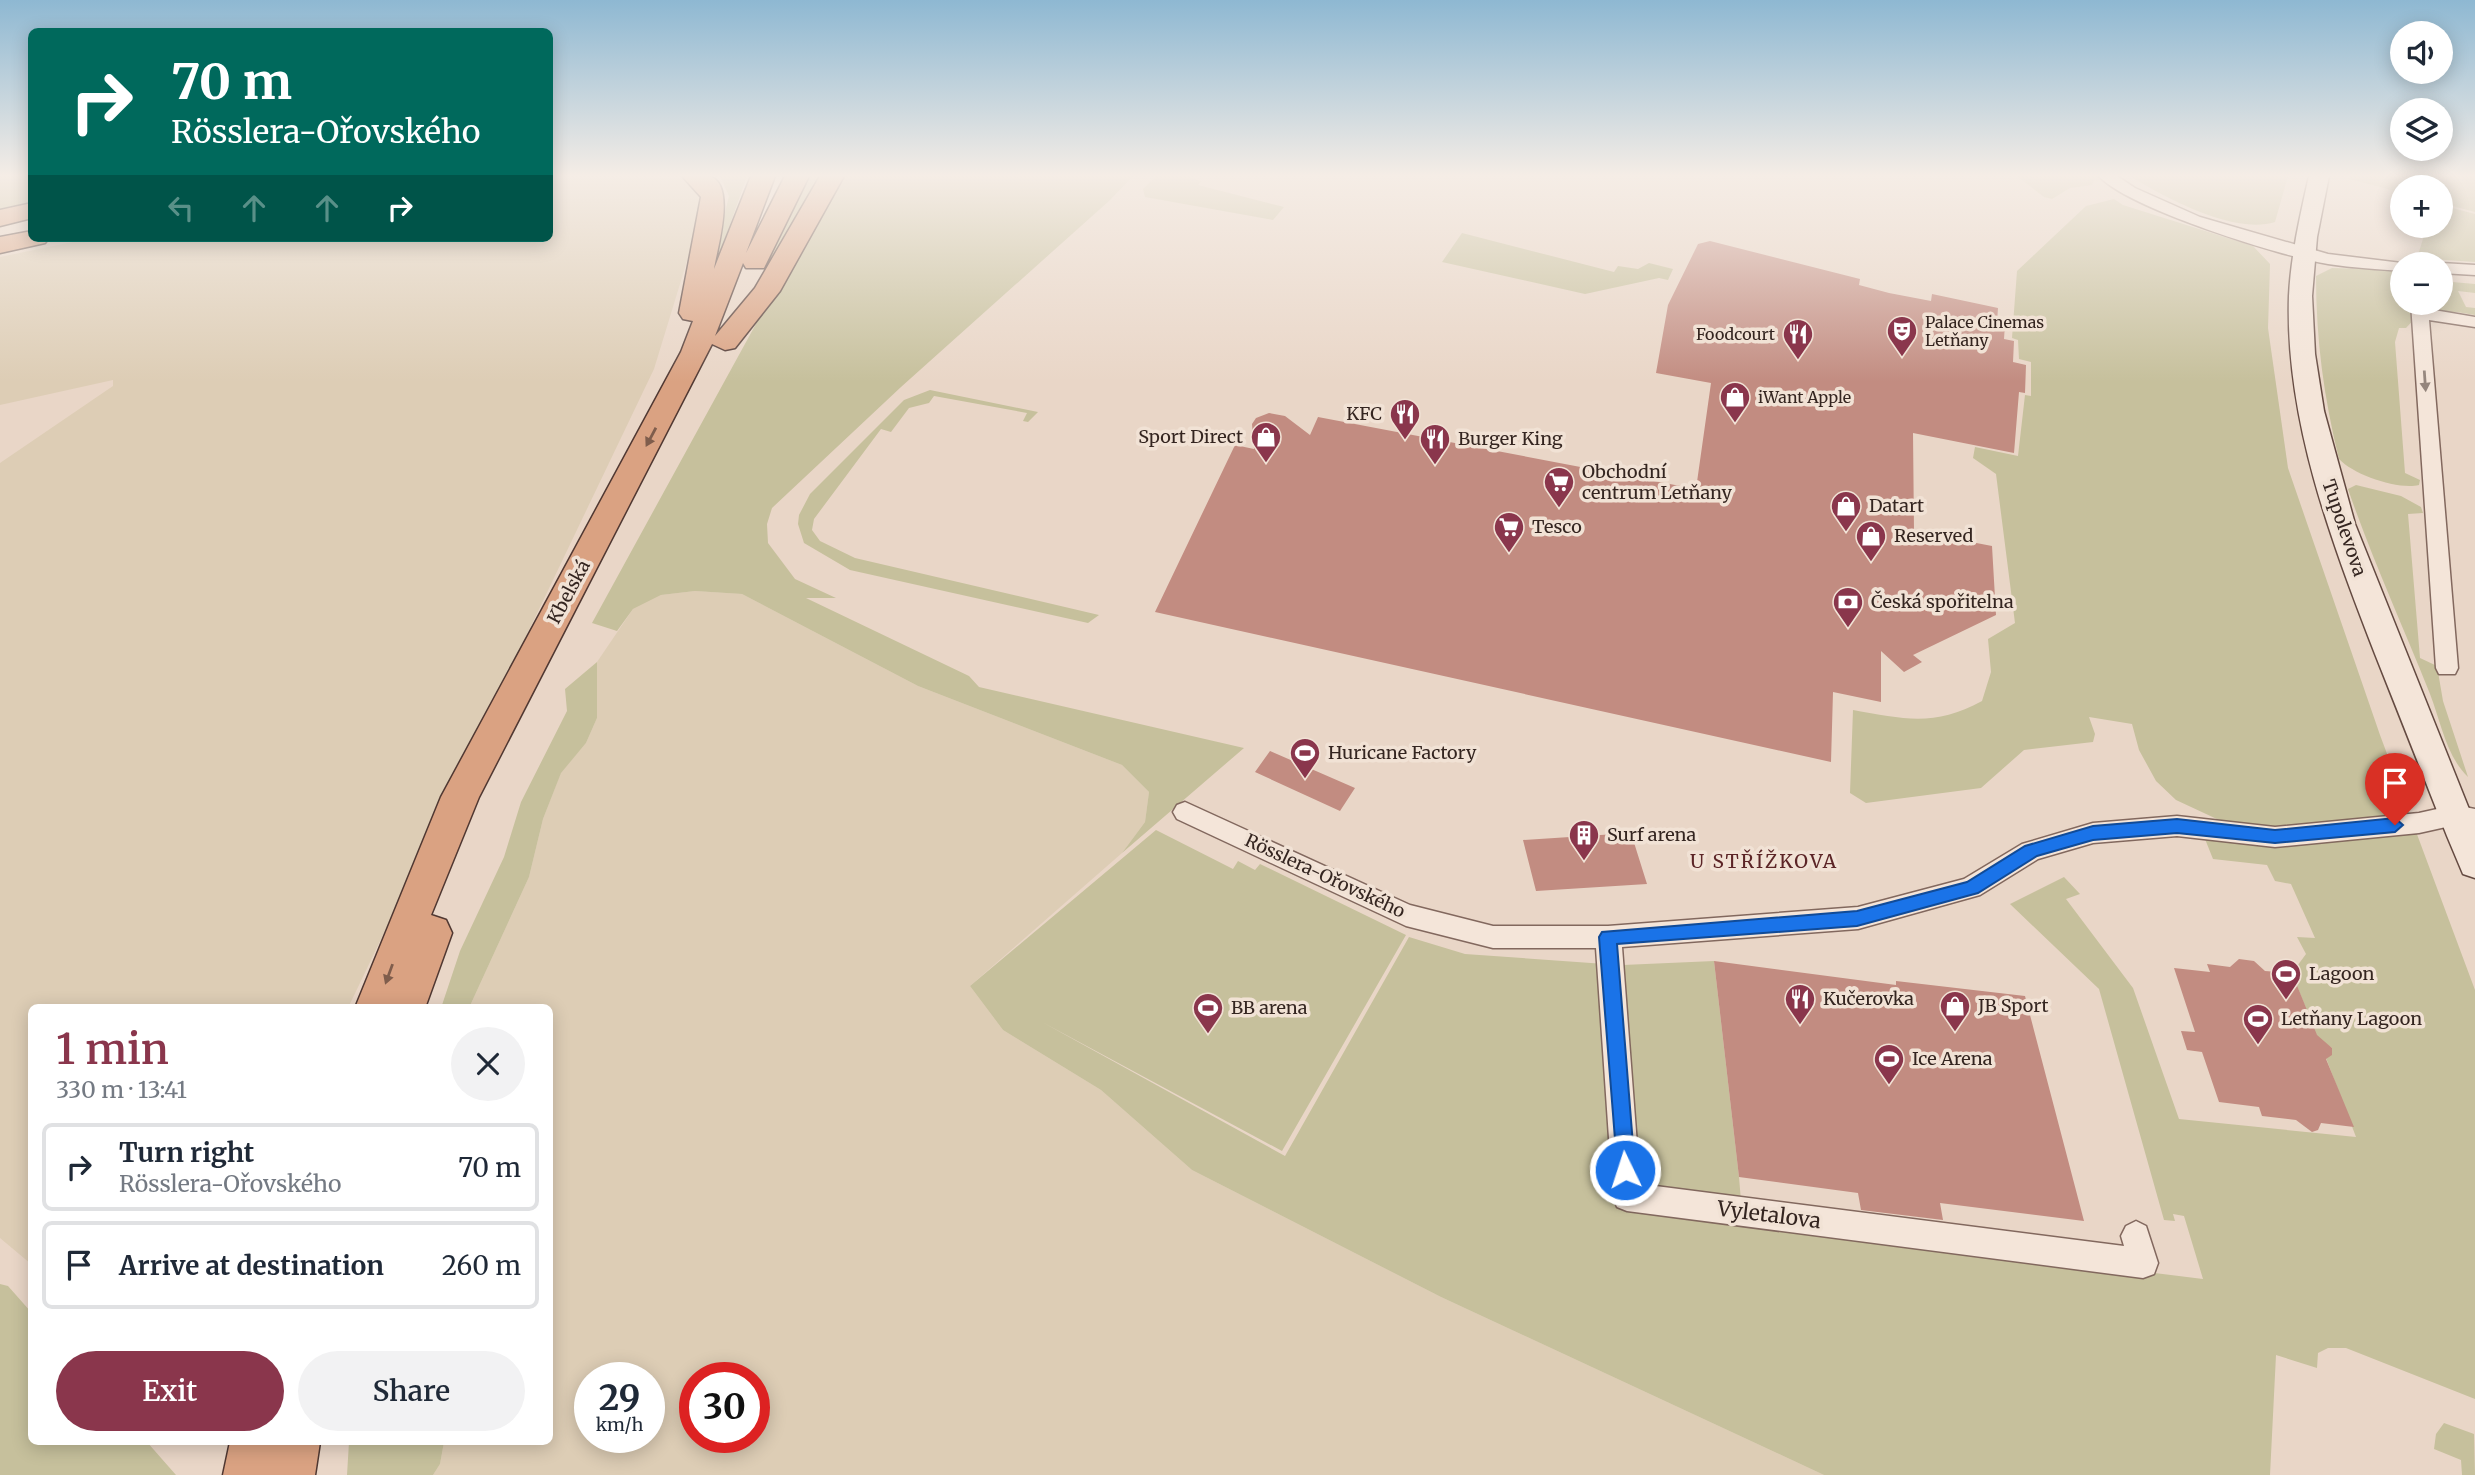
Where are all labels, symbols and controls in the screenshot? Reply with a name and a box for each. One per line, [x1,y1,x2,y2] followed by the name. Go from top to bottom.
[2390,21,2453,315] map controls
[2390,21,2453,84] button: sound
[171,51,292,112] text: 70 m
[56,56,147,147] icon: right
[2390,98,2453,161] button: layers
[171,112,481,152] text: Rösslera-Ořovského
[2390,175,2453,238] button: +
[162,189,200,227] icon: left
[235,189,273,227] icon: ahead
[308,189,346,227] icon: ahead
[381,189,419,227] icon: right
[2390,252,2453,315] button: −
[1925,312,2044,350] place label: Palace Cinemas Letňany
[1885,314,1919,358] theatre icon: Palace Cinemas Letňany
[1781,317,1815,361] restaurant icon: Foodcourt
[1696,324,1776,344] place label: Foodcourt
[2420,371,2431,393] one-way arrow
[1718,380,1752,424] shop icon: iWant Apple
[1758,387,1851,407] place label: iWant Apple
[1388,397,1422,441] restaurant icon: KFC
[1346,402,1382,425] place label: KFC
[1249,420,1283,464] shop icon: Sport Direct
[1418,422,1452,466] restaurant icon: Burger King
[1138,425,1243,448] place label: Sport Direct
[645,427,657,447] one-way arrow
[1458,427,1563,450] place label: Burger King
[1582,460,1733,504] place label: Obchodní centrum Letňany
[1542,465,1576,509] supermarket icon: Obchodní centrum Letňany
[2317,476,2372,580] street label: Tupolevova
[1829,489,1863,533] shop icon: Datart
[1869,494,1924,517] place label: Datart
[1492,510,1526,554] supermarket icon: Tesco
[1532,515,1582,538] place label: Tesco
[1854,519,1888,563] shop icon: Reserved
[1894,524,1973,547] place label: Reserved
[542,556,595,628] street label: Kbelská
[1831,585,1865,629] bank icon: Česká spořitelna
[1871,590,2014,613] place label: Česká spořitelna
[1288,736,1322,780] sports icon: Huricane Factory
[1328,741,1477,764] place label: Huricane Factory
[2365,753,2425,825] pin
[2376,764,2414,802] icon: arrive
[1567,818,1601,862] building icon: Surf arena
[1607,823,1696,846] place label: Surf arena
[1241,828,1409,923] street label: Rösslera-Ořovského
[1690,849,1838,873] district label: U STŘÍŽKOVA
[2269,957,2303,1001] sports icon: Lagoon
[2309,962,2375,985] place label: Lagoon
[383,964,394,985] one-way arrow
[1783,982,1817,1026] restaurant icon: Kučerovka
[1823,987,1914,1010] place label: Kučerovka
[1938,989,1972,1033] shop icon: JB Sport
[1191,991,1225,1035] sports icon: BB arena
[1977,994,2048,1017] place label: JB Sport
[1231,996,1308,1019] place label: BB arena
[2241,1002,2275,1046] sports icon: Letňany Lagoon
[2281,1007,2422,1030] place label: Letňany Lagoon
[56,1023,169,1075] text: 1 min
[451,1027,525,1101] button: close
[1872,1042,1906,1086] sports icon: Ice Arena
[1912,1047,1993,1070] place label: Ice Arena
[56,1075,187,1104] text: 330 m · 13:41
[1588,1133,1662,1207] position arrow
[119,1136,254,1169] text: Turn right
[60,1148,98,1186] icon: right
[458,1151,521,1184] text: 70 m
[119,1169,341,1198] text: Rösslera-Ořovského
[1715,1195,1822,1234] street label: Vyletalova
[60,1246,98,1284] icon: arrive
[119,1249,384,1282] text: Arrive at destination
[442,1249,521,1282] text: 260 m
[56,1351,284,1431] button: Exit
[298,1351,525,1431] button: Share
[679,1362,770,1453] speed limit sign: 30
[599,1376,640,1420] text: 29
[596,1413,643,1436] text: km/h

